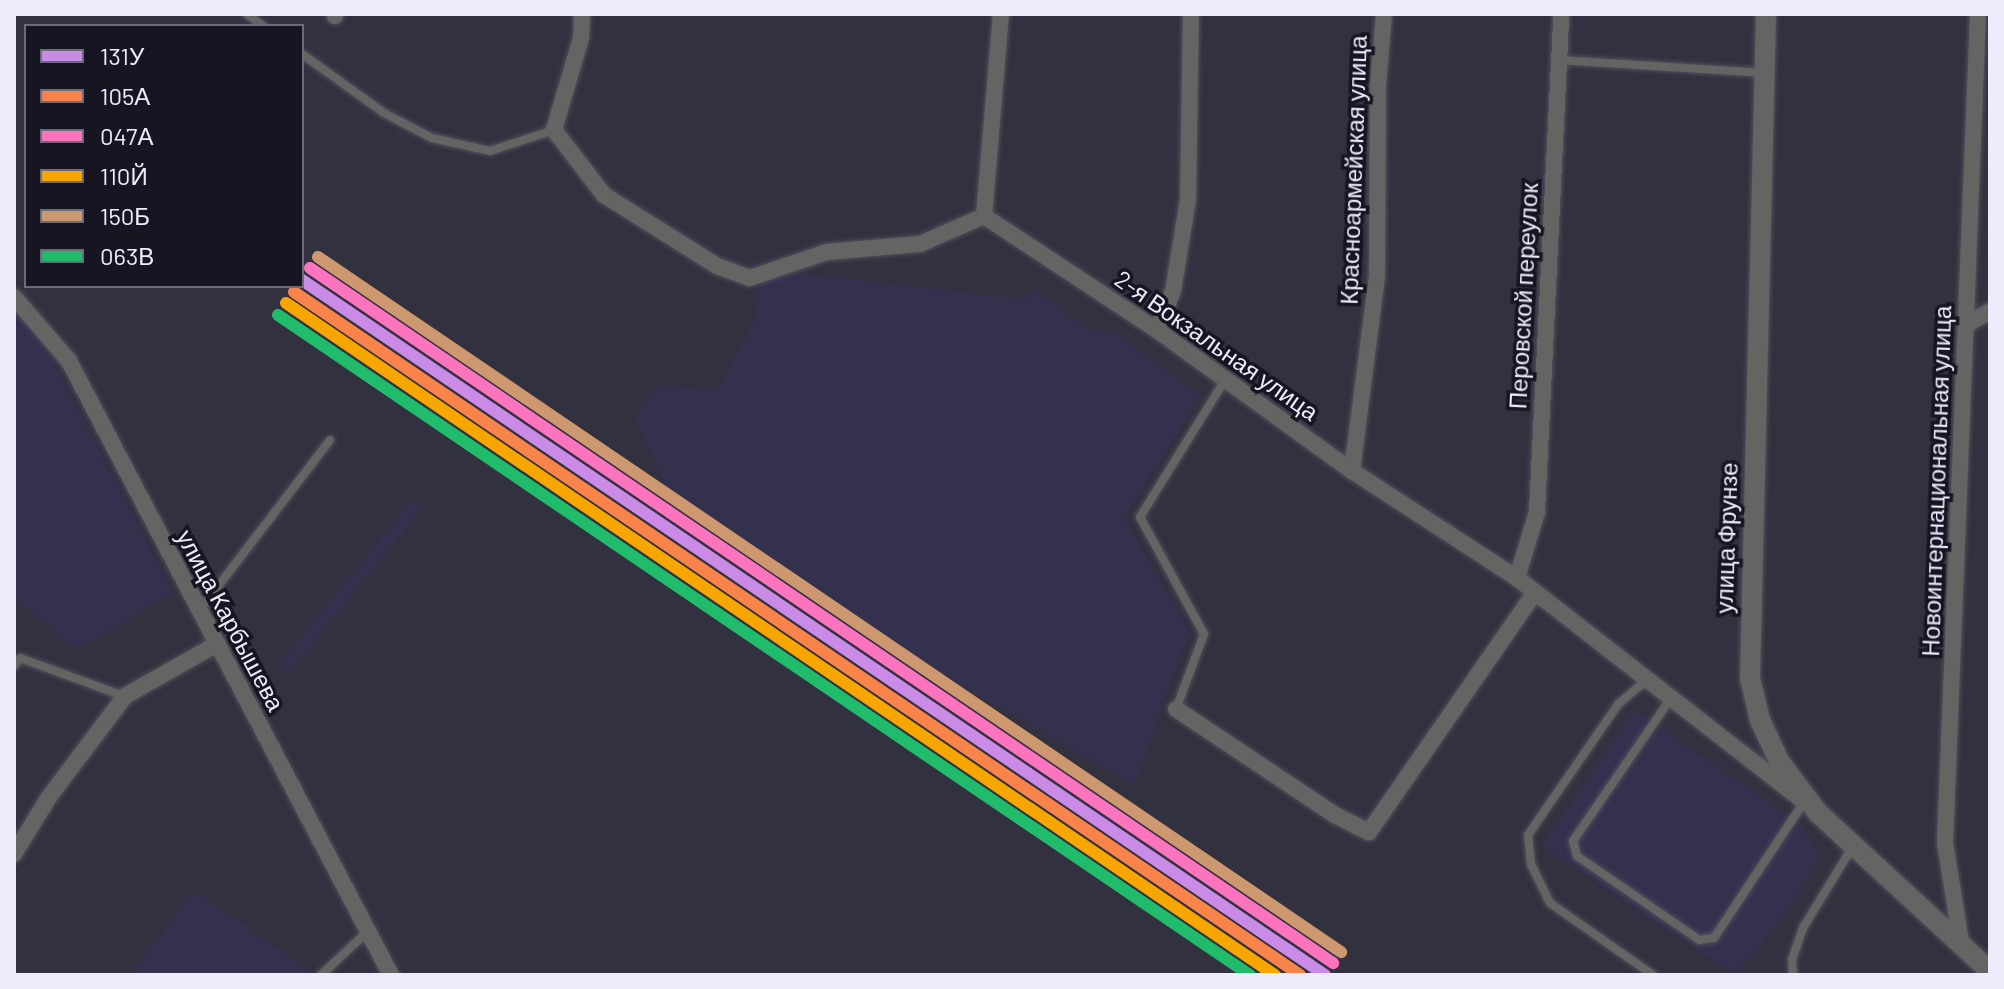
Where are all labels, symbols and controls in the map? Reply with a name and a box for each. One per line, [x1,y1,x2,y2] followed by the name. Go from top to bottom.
[24,24,304,288] legend
[1334,35,1372,305] street label: Красноармейская улица
[100,41,144,70] text: 131У
[100,81,150,110] text: 105А
[100,121,153,150] text: 047А
[100,161,148,190] text: 110Й
[1503,182,1543,410] street label: Перовской переулок
[100,201,150,230] text: 150Б
[100,241,154,270] text: 063В
[1110,264,1324,426] street label: 2-я Вокзальная улица
[1915,305,1957,657] street label: Новоинтернациональная улица
[1709,462,1743,614] street label: улица Фрунзе
[171,525,291,715] street label: улица Карбышева

